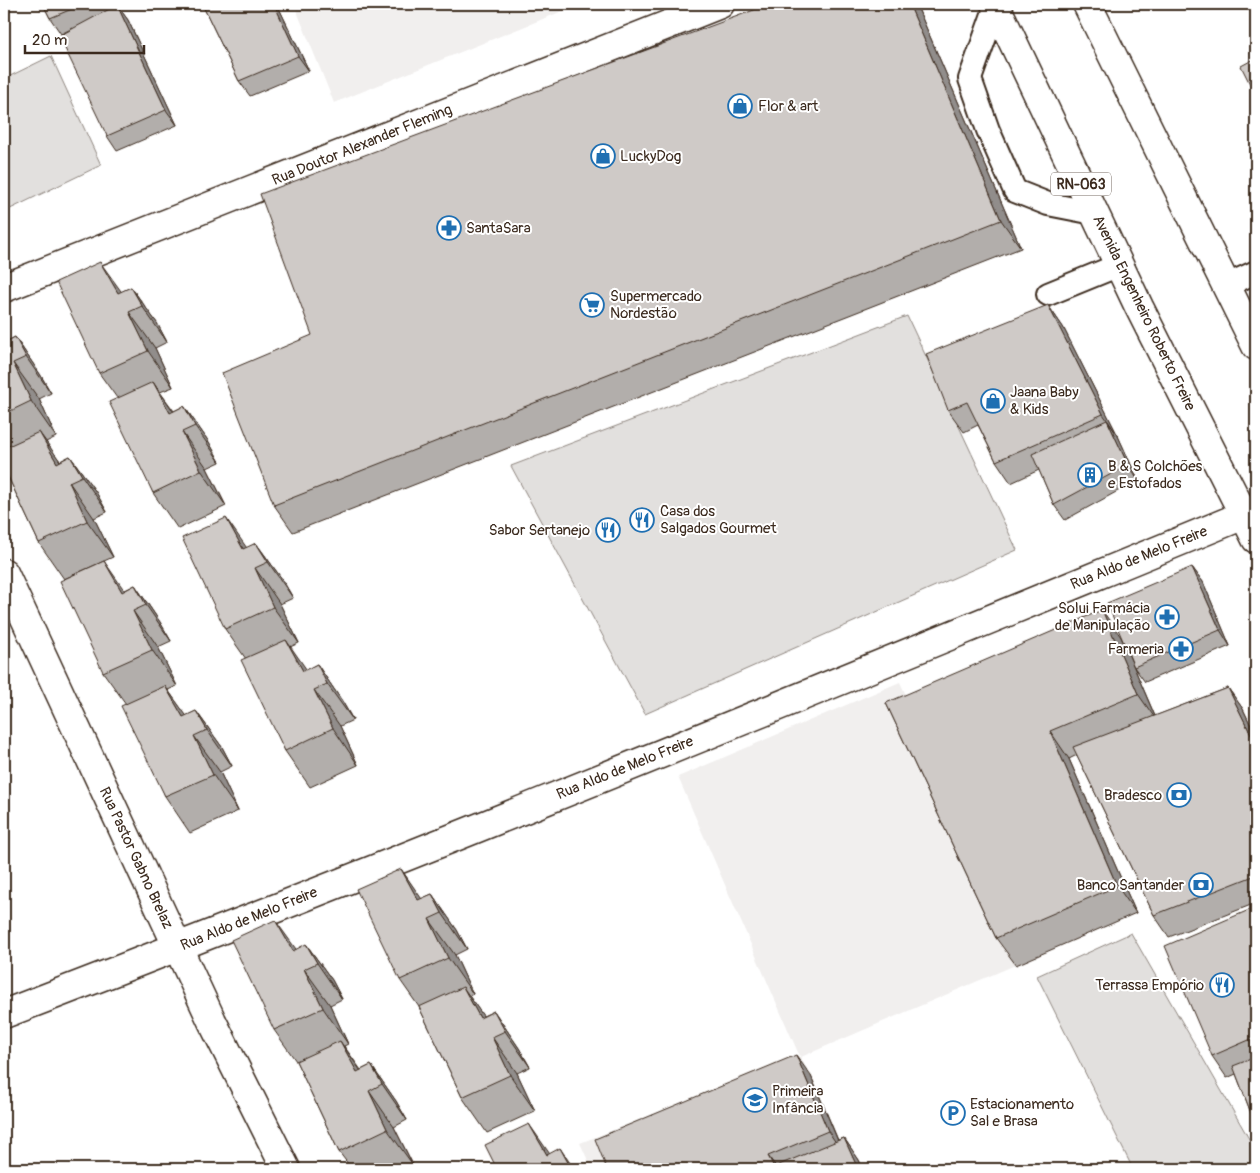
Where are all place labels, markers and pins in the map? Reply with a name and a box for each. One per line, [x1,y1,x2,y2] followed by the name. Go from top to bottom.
[727,93,753,119] shop icon: Flor & art
[758,97,819,116] place label: Flor & art
[590,143,616,169] shop icon: LuckyDog
[620,147,681,166] place label: LuckyDog
[436,215,462,241] pharmacy icon: SantaSara
[466,219,531,238] place label: SantaSara
[610,287,702,323] place label: Supermercado Nordestão
[579,292,605,318] supermarket icon: Supermercado Nordestão
[1010,383,1079,419] place label: Jaana Baby & Kids
[980,388,1006,414] shop icon: Jaana Baby & Kids
[1108,457,1203,493] place label: B & S Colchões e Estofados
[1077,462,1103,488] building icon: B & S Colchões e Estofados
[660,502,777,538] place label: Casa dos Salgados Gourmet
[629,507,655,533] restaurant icon: Casa dos Salgados Gourmet
[595,517,621,543] restaurant icon: Sabor Sertanejo
[489,521,590,540] place label: Sabor Sertanejo
[1055,599,1150,635] place label: Solui Farmácia de Manipulação
[1154,604,1180,630] pharmacy icon: Solui Farmácia de Manipulação
[1168,636,1194,662] pharmacy icon: Farmeria
[1108,640,1164,659] place label: Farmeria
[1166,782,1192,808] bank icon: Bradesco
[1104,786,1162,805] place label: Bradesco
[1188,872,1214,898] bank icon: Banco Santander
[1077,876,1185,895] place label: Banco Santander
[1209,972,1235,998] restaurant icon: Terrassa Empório
[1095,976,1204,995] place label: Terrassa Empório
[772,1082,824,1118] place label: Primeira Infância
[742,1087,768,1113] school or university icon: Primeira Infância
[970,1095,1074,1131] place label: Estacionamento Sal e Brasa
[940,1100,966,1126] parking icon: Estacionamento Sal e Brasa

